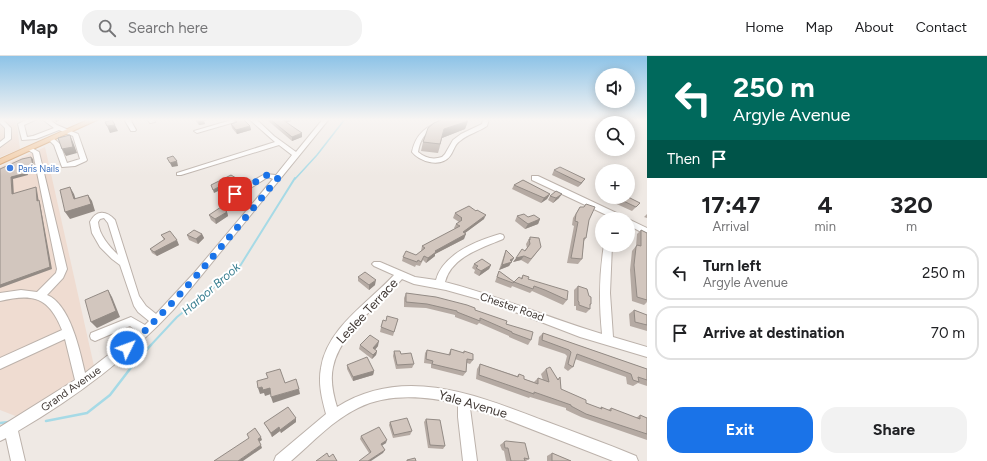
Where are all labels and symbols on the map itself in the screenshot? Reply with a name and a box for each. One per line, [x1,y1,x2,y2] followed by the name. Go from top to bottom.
[5,163,15,173] marker: Paris Nails
[18,163,59,174] place label: Paris Nails
[218,177,252,211] pin
[179,259,244,318] water label: Harbor Brook
[333,275,401,347] street label: Leslee Terrace
[478,290,546,324] street label: Chester Road
[106,327,148,369] position arrow
[39,364,103,414] street label: Grand Avenue
[437,387,509,421] street label: Yale Avenue

